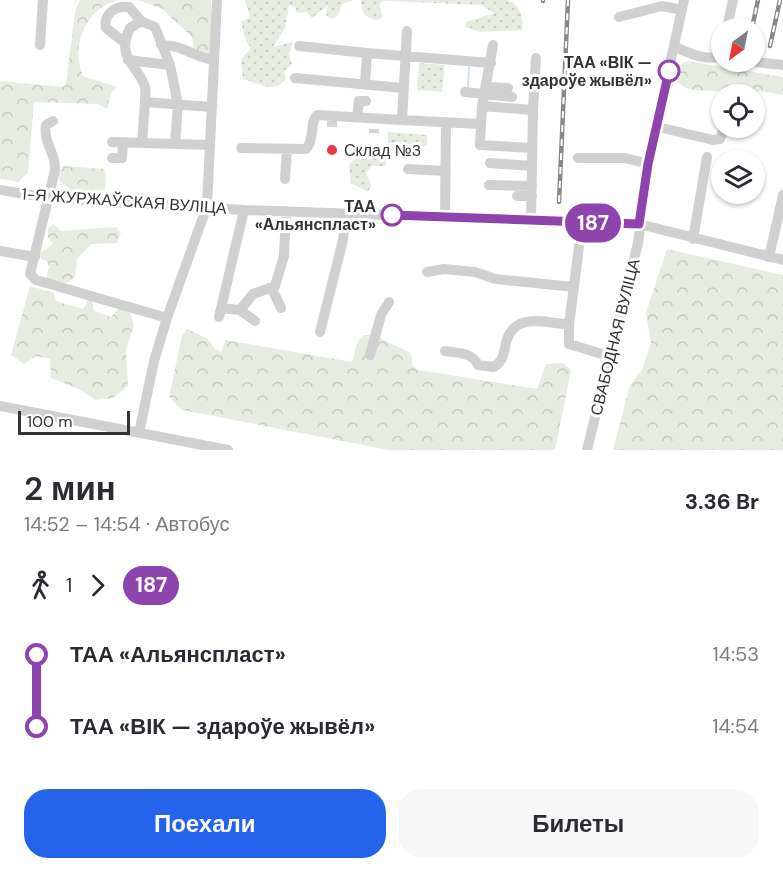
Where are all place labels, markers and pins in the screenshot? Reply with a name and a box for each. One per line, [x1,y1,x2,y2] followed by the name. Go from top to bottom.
[522,52,652,91] place label: ТАА «ВІК — здароўе жывёл»
[658,60,680,82] marker: ТАА «ВІК — здароўе жывёл»
[344,140,421,161] place label: Склад №3
[325,143,339,157] marker: Склад №3
[255,196,376,235] place label: ТАА «Альянспласт»
[381,204,403,226] marker: ТАА «Альянспласт»

